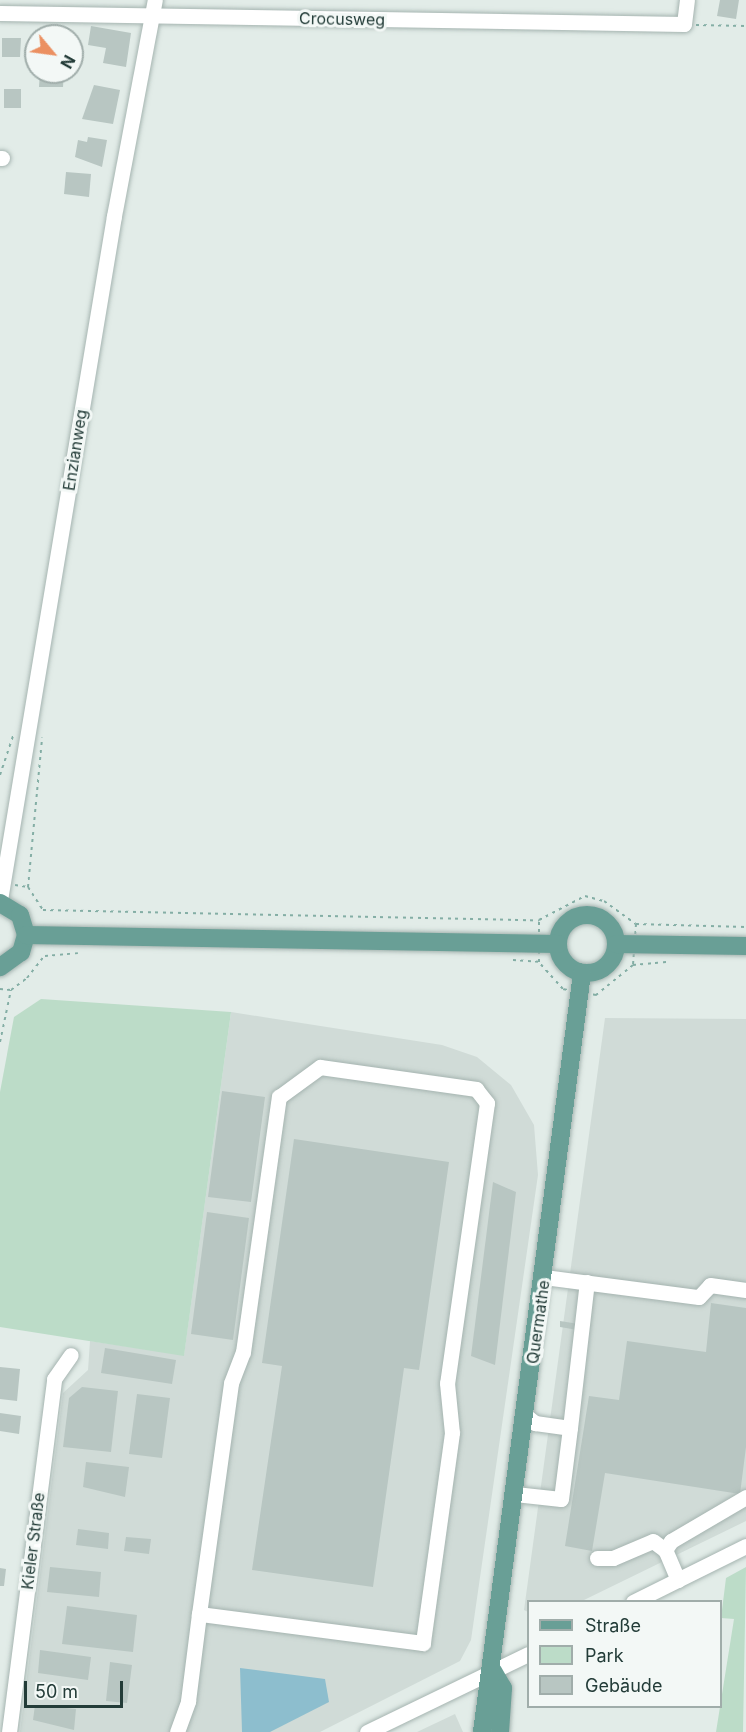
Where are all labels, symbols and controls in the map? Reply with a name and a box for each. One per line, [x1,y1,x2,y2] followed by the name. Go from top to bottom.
[299,9,385,29] street label: Crocusweg
[24,24,84,84] north arrow
[56,52,80,72] text: N
[59,408,91,492] street label: Enzianweg
[523,1279,553,1365] street label: Quermathe
[18,1491,48,1591] street label: Kieler Straße
[527,1600,722,1708] legend
[585,1615,641,1636] text: Straße
[585,1645,624,1666] text: Park
[27,1669,126,1707] scale bar
[585,1675,662,1696] text: Gebäude
[35,1681,78,1702] text: 50 m

